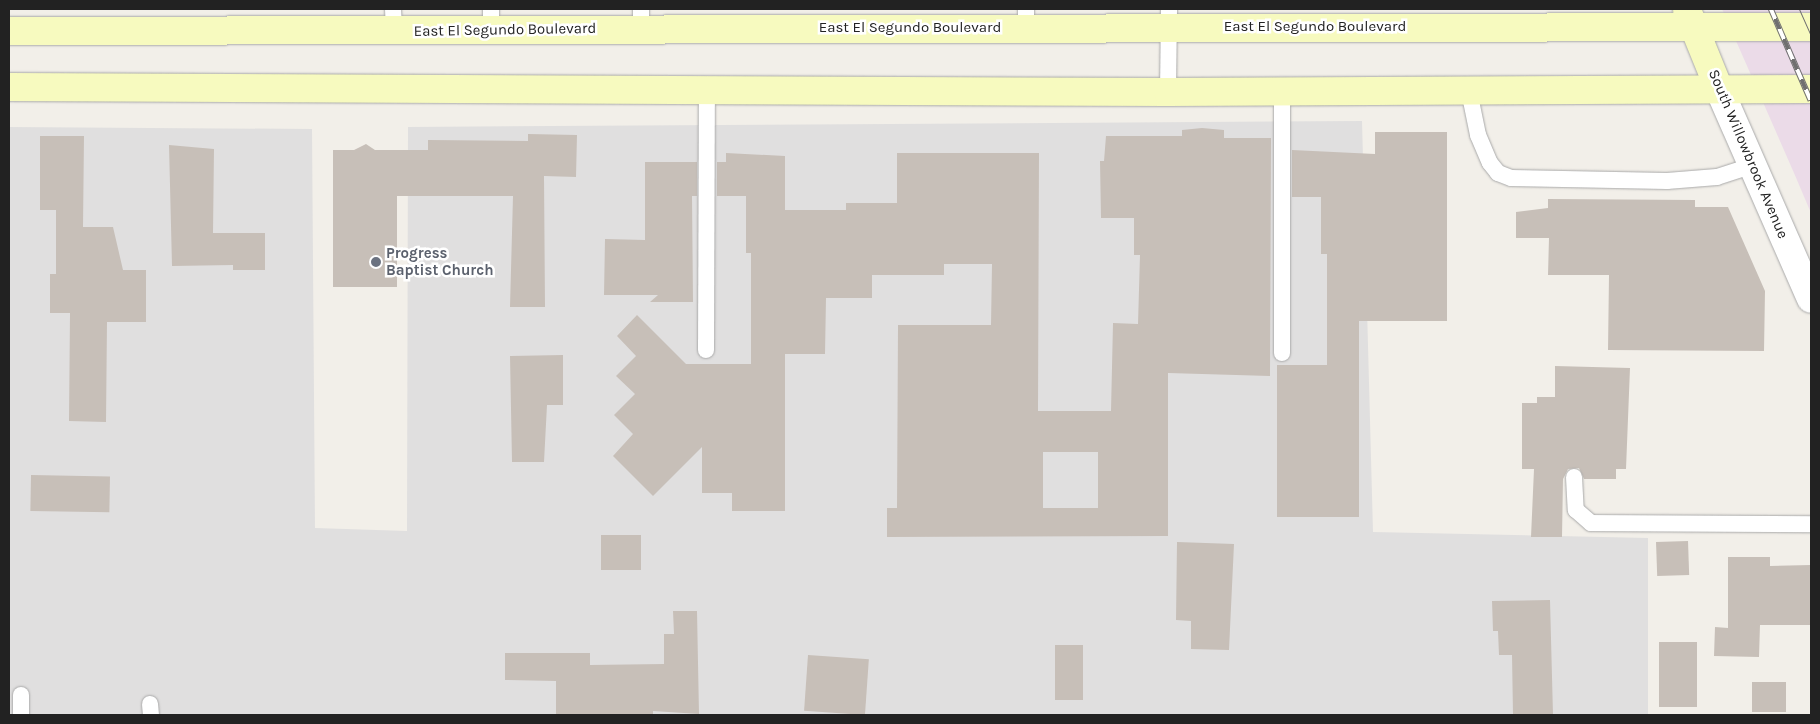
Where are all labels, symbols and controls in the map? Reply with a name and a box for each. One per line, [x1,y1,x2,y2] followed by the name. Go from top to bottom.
[1224,18,1406,36] street label: East El Segundo Boulevard
[414,19,596,41] street label: East El Segundo Boulevard
[819,19,1001,37] street label: East El Segundo Boulevard
[1704,67,1792,241] street label: South Willowbrook Avenue
[386,244,494,279] place label: Progress Baptist Church
[370,256,382,268] marker: Progress Baptist Church

